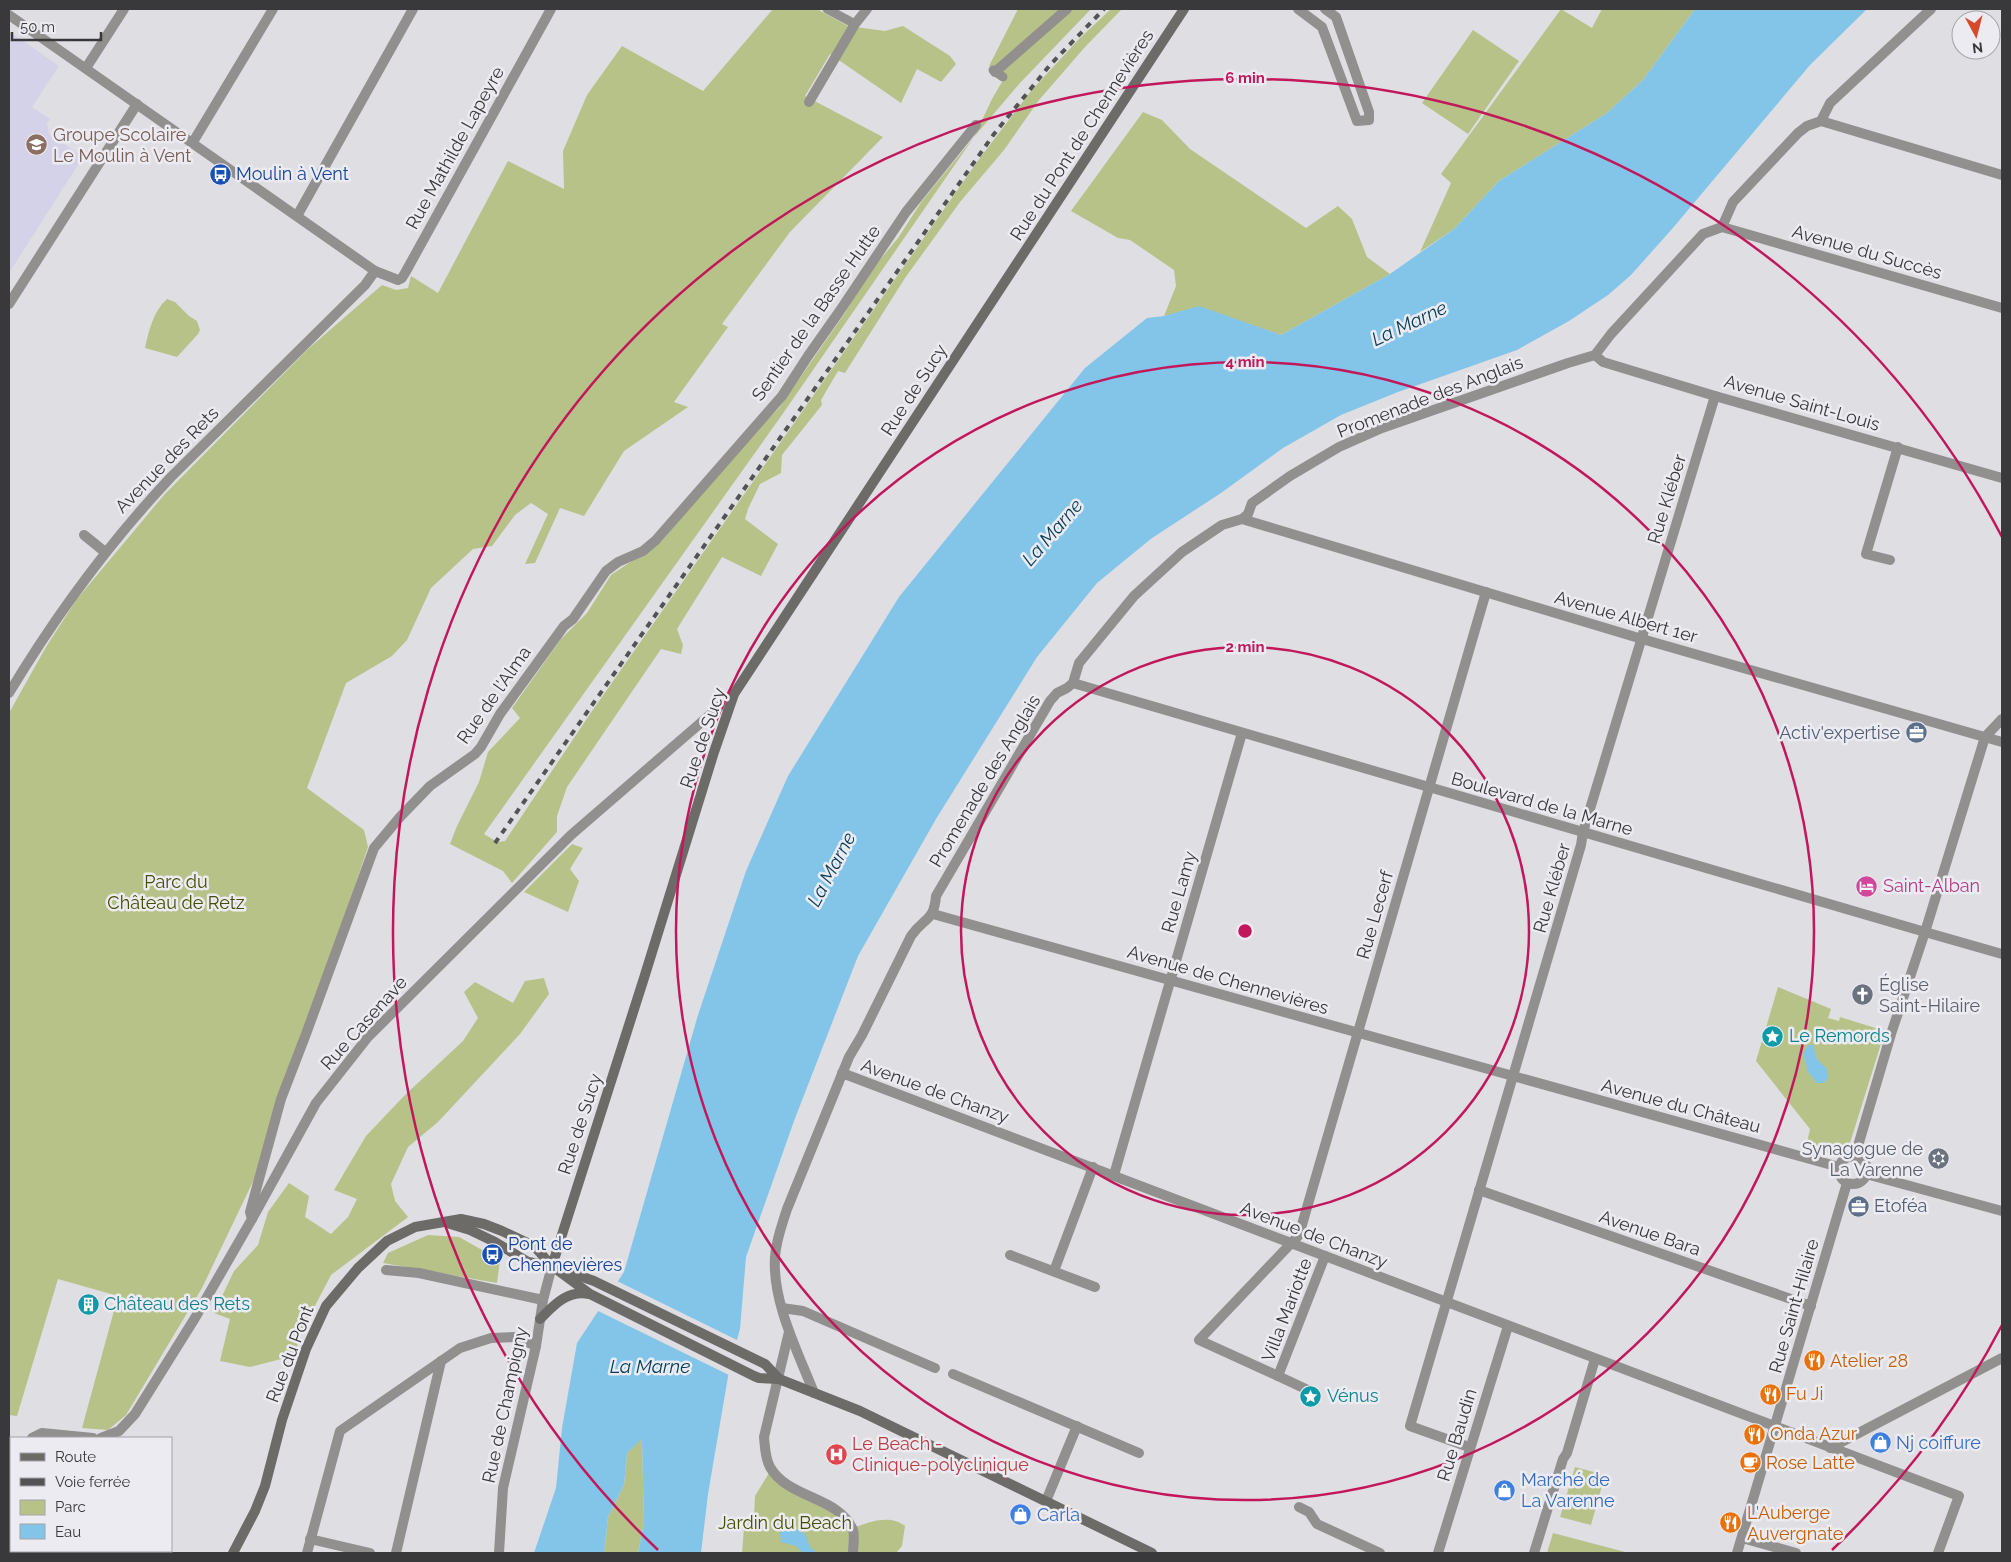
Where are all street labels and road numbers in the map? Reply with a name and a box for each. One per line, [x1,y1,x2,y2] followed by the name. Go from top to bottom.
[1005,25,1158,244] street label: Rue du Pont de Chennevières
[401,62,508,233] street label: Rue Mathilde Lapeyre
[1790,220,1945,283] street label: Avenue du Succès
[747,221,884,404] street label: Sentier de la Basse Hutte
[876,340,951,439] street label: Rue de Sucy
[1334,351,1526,442] street label: Promenade des Anglais
[1722,370,1883,435] street label: Avenue Saint-Louis
[111,402,223,517] street label: Avenue des Rets
[1643,451,1690,546] street label: Rue Kléber
[1552,586,1701,647] street label: Avenue Albert 1er
[452,642,535,748] street label: Rue de l'Alma
[676,685,730,791] street label: Rue de Sucy
[925,691,1045,871] street label: Promenade des Anglais
[1449,767,1636,840] street label: Boulevard de la Marne
[1529,840,1575,935] street label: Rue Kléber
[1157,848,1200,935] street label: Rue Lamy
[1352,867,1397,961] street label: Rue Lecerf
[1125,941,1331,1018] street label: Avenue de Chennevières
[316,971,411,1074] street label: Rue Casenave
[858,1054,1012,1127] street label: Avenue de Chanzy
[553,1070,606,1177] street label: Rue de Sucy
[1599,1074,1763,1137] street label: Avenue du Château
[1238,1197,1391,1272] street label: Avenue de Chanzy
[1597,1205,1704,1260] street label: Avenue Bara
[1764,1236,1823,1375] street label: Rue Saint-Hilaire
[1257,1255,1316,1365] street label: Villa Mariotte
[261,1302,318,1405] street label: Rue du Pont
[478,1325,531,1485] street label: Rue de Champigny
[1433,1386,1481,1484] street label: Rue Baudin

